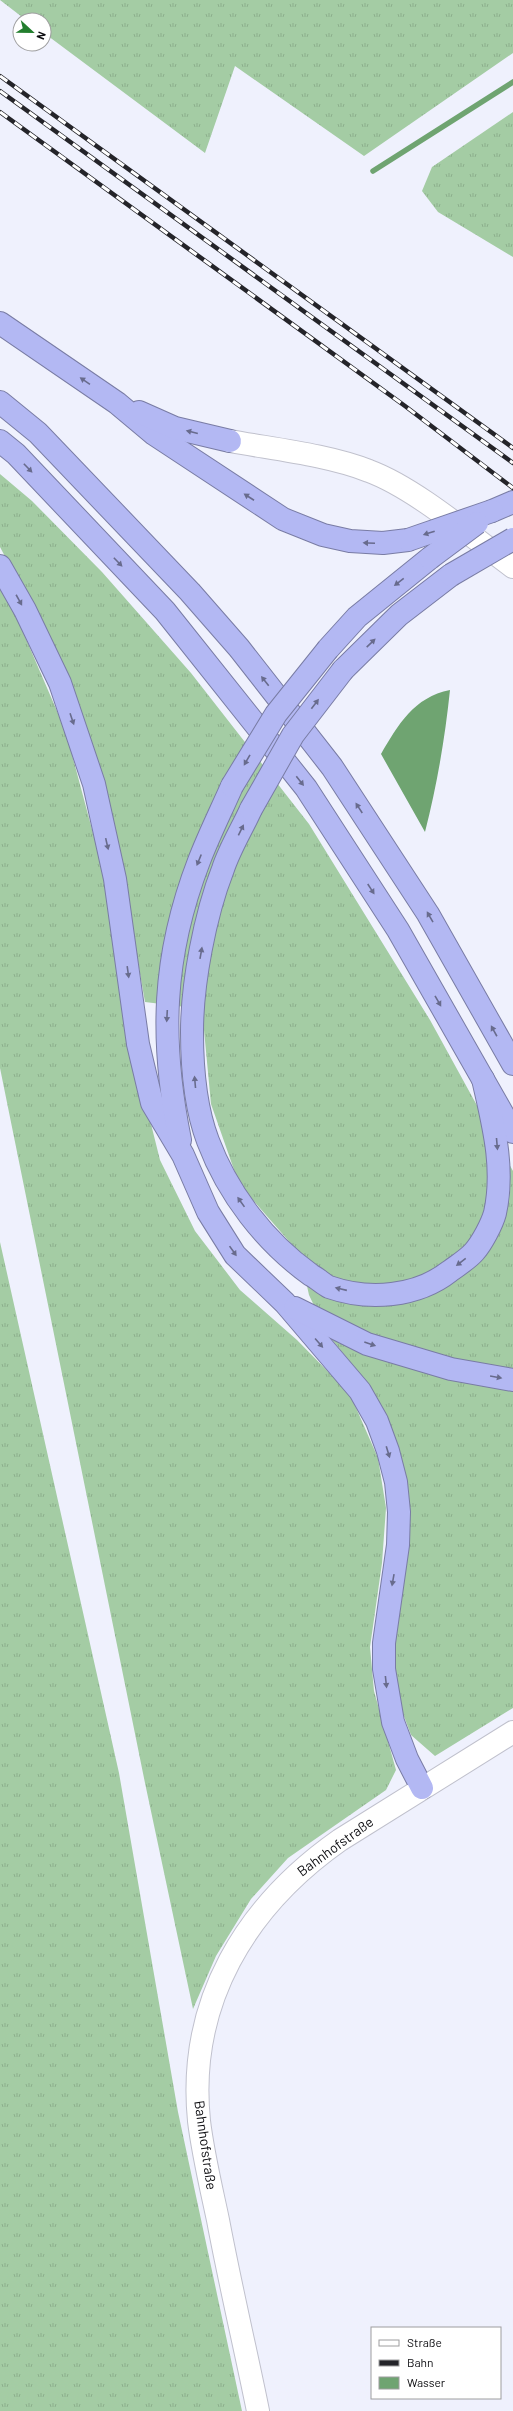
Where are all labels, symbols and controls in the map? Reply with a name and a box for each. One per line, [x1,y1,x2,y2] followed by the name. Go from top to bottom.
[12,12,52,52] north arrow
[34,30,49,42] text: N
[80,377,90,385] one-way arrow
[186,429,198,435] one-way arrow
[24,463,33,473] one-way arrow
[243,494,255,501] one-way arrow
[422,530,434,536] one-way arrow
[363,539,375,546] one-way arrow
[113,557,123,567] one-way arrow
[394,578,405,586] one-way arrow
[16,595,23,606] one-way arrow
[366,638,376,648] one-way arrow
[261,676,269,687] one-way arrow
[311,699,320,710] one-way arrow
[69,713,75,725] one-way arrow
[244,754,251,766] one-way arrow
[296,775,304,786] one-way arrow
[355,803,363,813] one-way arrow
[238,824,244,836] one-way arrow
[105,838,111,850] one-way arrow
[196,855,202,867] one-way arrow
[367,884,375,895] one-way arrow
[426,912,434,922] one-way arrow
[198,947,204,959] one-way arrow
[125,966,131,978] one-way arrow
[435,995,441,1007] one-way arrow
[163,1010,170,1022] one-way arrow
[490,1025,497,1036] one-way arrow
[191,1076,198,1088] one-way arrow
[494,1138,501,1150] one-way arrow
[237,1197,245,1208] one-way arrow
[229,1246,237,1257] one-way arrow
[456,1258,467,1266] one-way arrow
[335,1286,347,1292] one-way arrow
[315,1338,324,1349] one-way arrow
[365,1341,377,1347] one-way arrow
[490,1374,502,1380] one-way arrow
[385,1446,391,1458] one-way arrow
[390,1574,396,1587] one-way arrow
[382,1676,389,1688] one-way arrow
[294,1813,376,1879] street label: Bahnhofstraße
[191,2099,221,2191] street label: Bahnhofstraße
[371,2327,501,2399] legend
[407,2335,442,2349] text: Straße
[407,2355,434,2369] text: Bahn
[407,2375,446,2389] text: Wasser

